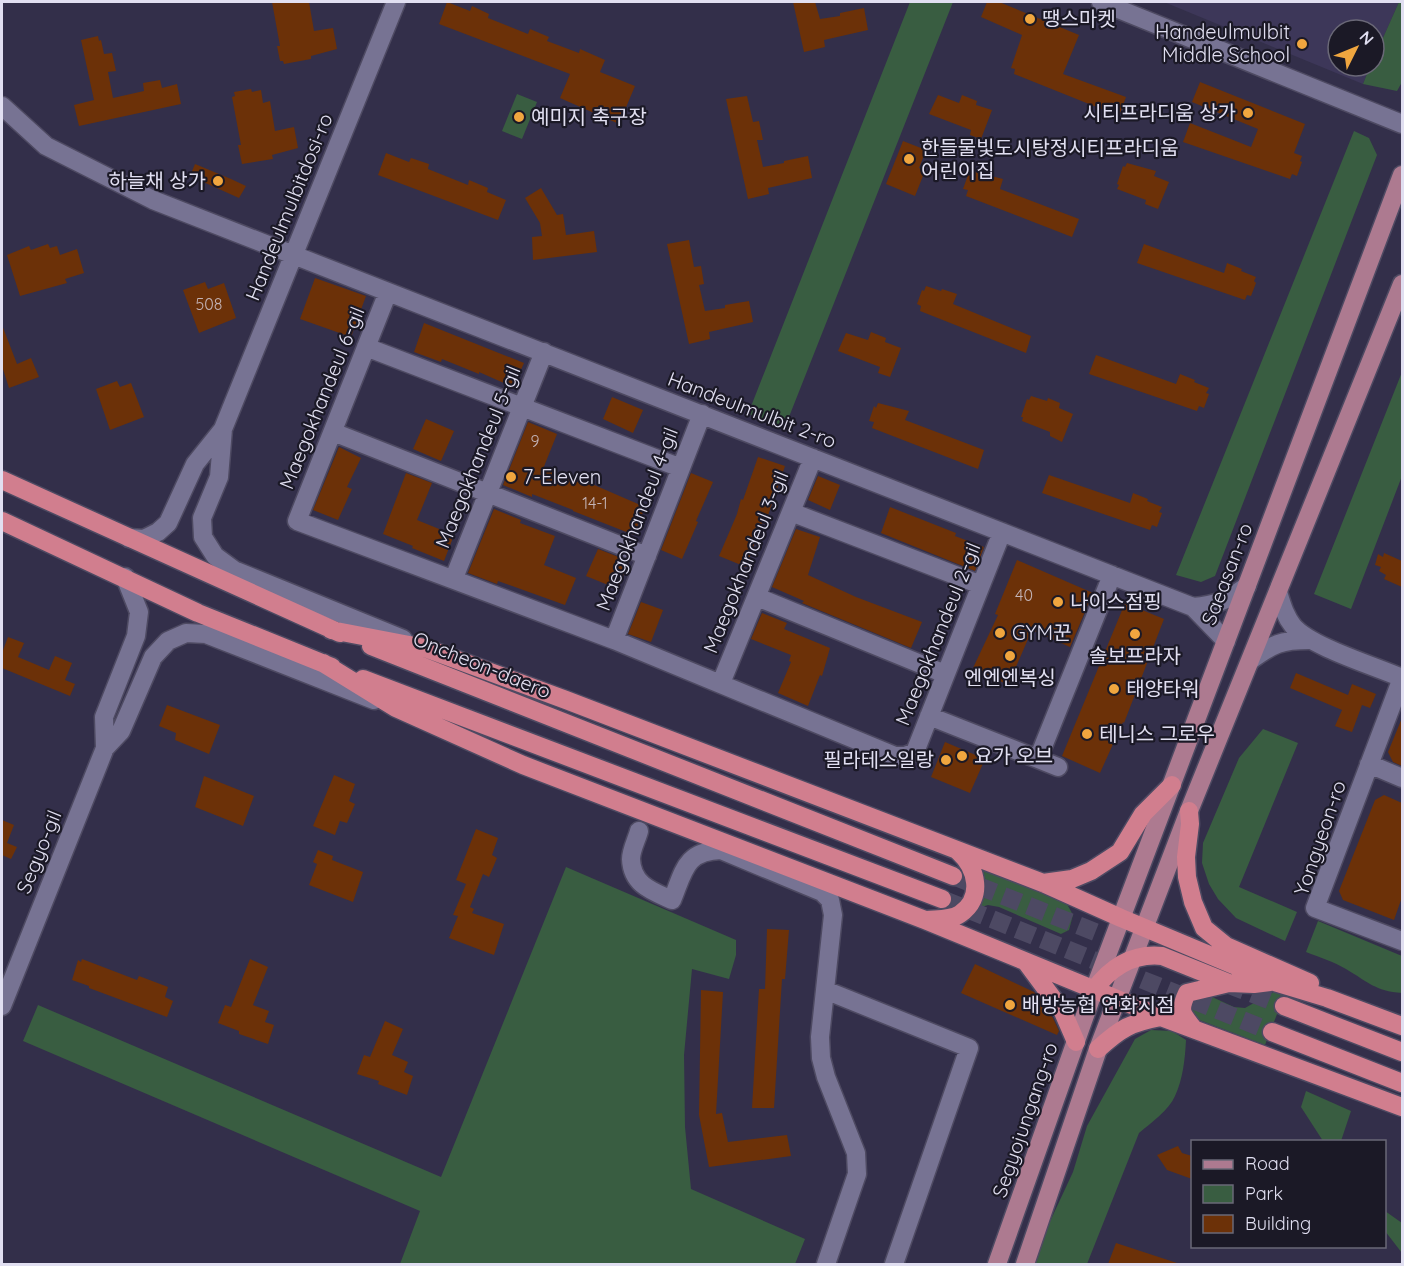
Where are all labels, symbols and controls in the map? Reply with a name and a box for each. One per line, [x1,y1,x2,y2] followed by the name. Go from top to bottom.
[1042,6,1116,31] place label: 땡스마켓
[1023,12,1037,26] marker: 땡스마켓
[1326,18,1386,78] north arrow
[1155,19,1290,67] place label: Handeulmulbit Middle School
[1356,27,1378,49] text: N
[1295,37,1309,51] marker: Handeulmulbit Middle School
[1083,100,1236,125] place label: 시티프라디움 상가
[531,104,647,129] place label: 예미지 축구장
[1241,106,1255,120] marker: 시티프라디움 상가
[240,110,338,304] street label: Handeulmulbitdosi-ro
[512,110,526,124] marker: 예미지 축구장
[921,135,1179,183] place label: 한들물빛도시탕정시티프라디움 어린이집
[902,152,916,166] marker: 한들물빛도시탕정시티프라디움 어린이집
[109,168,206,193] place label: 하늘채 상가
[211,174,225,188] marker: 하늘채 상가
[196,294,222,314] house number: 508
[274,303,370,493] street label: Maegokhandeul 6-gil
[429,362,526,552] street label: Maegokhandeul 5-gil
[664,366,840,453] street label: Handeulmulbit 2-ro
[590,424,683,614] street label: Maegokhandeul 4-gil
[531,431,540,451] house number: 9
[523,464,601,489] place label: 7-Eleven
[698,467,793,657] street label: Maegokhandeul 3-gil
[504,470,518,484] marker: 7-Eleven
[582,493,608,513] house number: 14-1
[1196,519,1257,628] street label: Saeasan-ro
[889,539,986,729] street label: Maegokhandeul 2-gil
[1015,585,1033,605] house number: 40
[1070,589,1162,614] place label: 나이스점핑
[1051,595,1065,609] marker: 나이스점핑
[1012,620,1072,645] place label: GYM꾼
[410,626,555,704] street label: Oncheon-daero
[993,626,1007,640] marker: GYM꾼
[1128,627,1142,641] marker: 솔보프라자
[1089,643,1181,668] place label: 솔보프라자
[1003,649,1017,663] marker: 엔엔엔복싱
[964,665,1056,690] place label: 엔엔엔복싱
[1126,676,1200,701] place label: 태양타워
[1107,682,1121,696] marker: 태양타워
[1099,721,1215,746] place label: 테니스 그로우
[1080,727,1094,741] marker: 테니스 그로우
[974,743,1053,768] place label: 요가 오브
[824,747,934,772] place label: 필라테스일랑
[955,749,969,763] marker: 요가 오브
[939,753,953,767] marker: 필라테스일랑
[1288,777,1351,899] street label: Yongyeon-ro
[11,807,67,897] street label: Segyo-gil
[1022,992,1175,1017] place label: 배방농협 연화지점
[1003,998,1017,1012] marker: 배방농협 연화지점
[986,1039,1063,1201] street label: Segyojungang-ro
[1191,1140,1386,1248] legend
[1245,1152,1290,1175] text: Road
[1245,1182,1283,1205] text: Park
[1245,1212,1311,1235] text: Building

